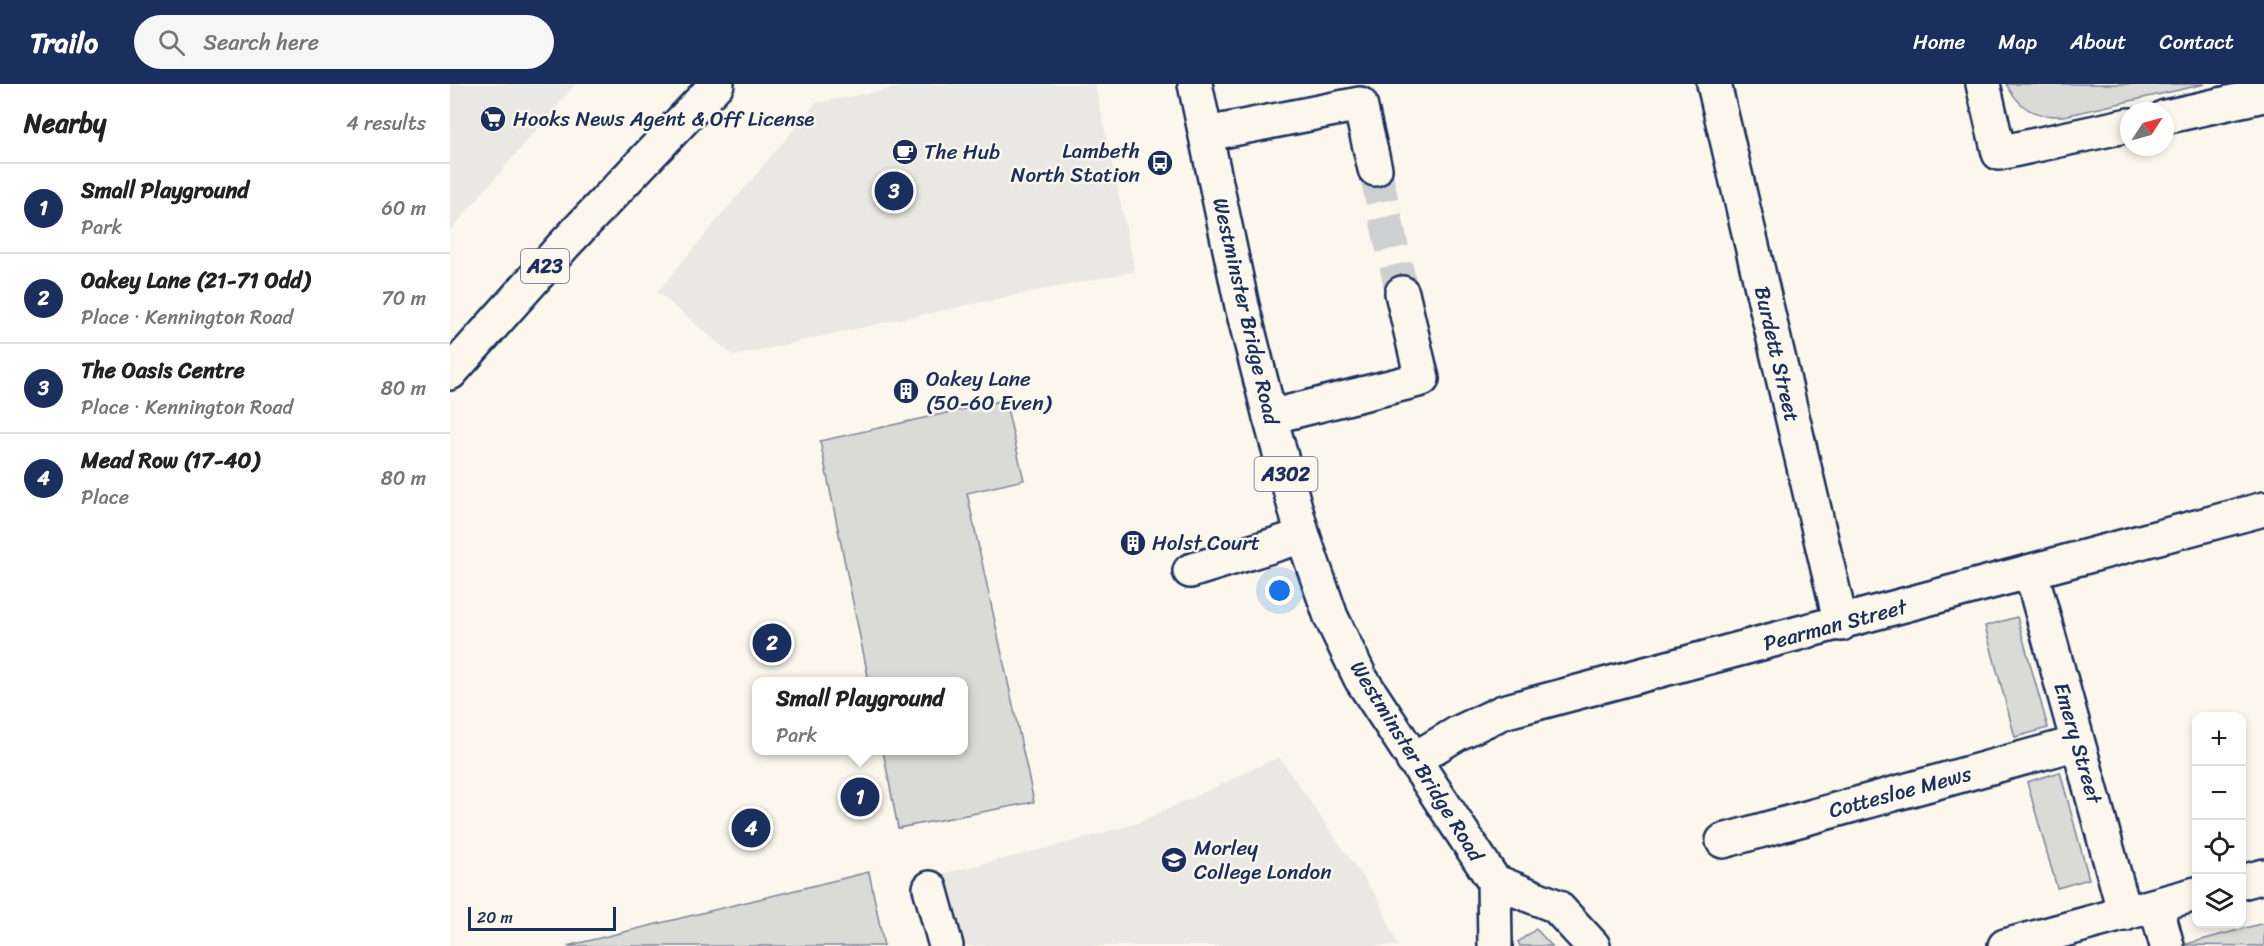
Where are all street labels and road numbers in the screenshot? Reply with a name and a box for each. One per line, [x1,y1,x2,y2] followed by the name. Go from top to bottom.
[1201,194,1291,430] street label: Westminster Bridge Road
[521,249,569,283] road number: A23
[1743,282,1811,426] street label: Burdett Street
[1254,457,1318,491] road number: A302
[1759,587,1913,662] street label: Pearman Street
[1339,653,1496,871] street label: Westminster Bridge Road
[2043,678,2114,810] street label: Emery Street
[1824,755,1976,829] street label: Cottesloe Mews

